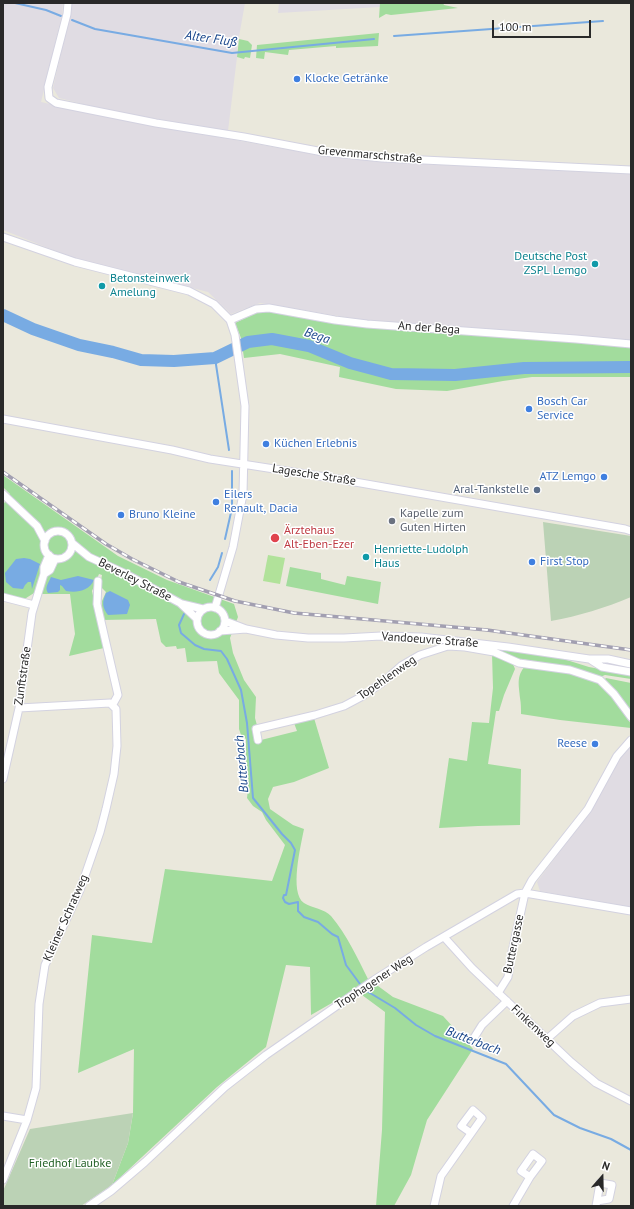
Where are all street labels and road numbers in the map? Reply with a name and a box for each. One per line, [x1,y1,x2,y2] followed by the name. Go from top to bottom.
[317,143,423,167] street label: Grevenmarschstraße
[398,319,460,337] street label: An der Bega
[271,461,357,489] street label: Lagesche Straße
[96,555,174,605] street label: Beverley Straße
[381,629,479,651] street label: Vandoeuvre Straße
[12,646,34,706] street label: Zunftstraße
[355,653,419,703] street label: Topehlenweg
[40,872,92,964] street label: Kleiner Schratweg
[501,913,527,975] street label: Buttergasse
[333,952,415,1012] street label: Trophagener Weg
[508,1002,558,1050] street label: Finkenweg

